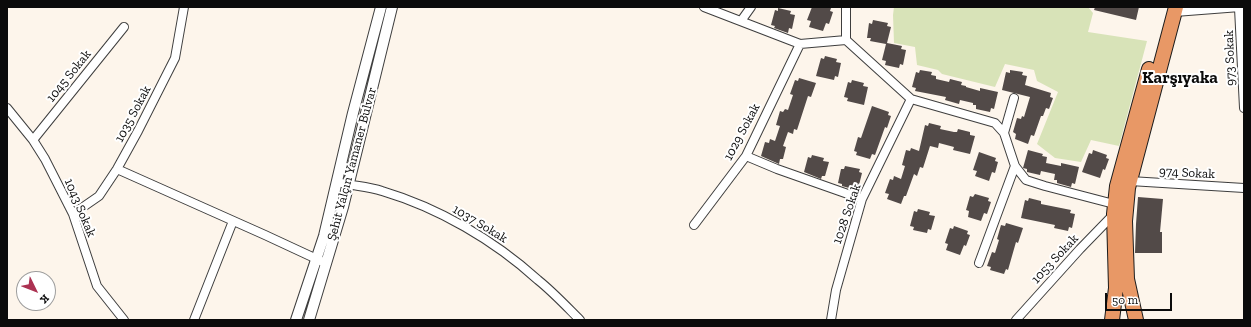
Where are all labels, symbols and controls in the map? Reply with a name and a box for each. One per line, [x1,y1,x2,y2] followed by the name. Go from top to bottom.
[1221,30,1239,86] street label: 973 Sokak
[43,47,95,105] street label: 1045 Sokak
[1142,68,1218,88] district label: Karşıyaka
[112,83,154,145] street label: 1035 Sokak
[324,86,380,242] street label: Şehit Yalçın Yamaner Bulvar
[720,101,764,163] street label: 1029 Sokak
[1159,164,1215,182] street label: 974 Sokak
[61,176,99,240] street label: 1043 Sokak
[829,182,865,246] street label: 1028 Sokak
[450,202,510,246] street label: 1037 Sokak
[1028,231,1082,287] street label: 1053 Sokak
[16,271,56,311] north arrow
[1107,285,1174,311] scale bar
[37,292,52,306] text: K
[1112,293,1138,307] text: 50 m

